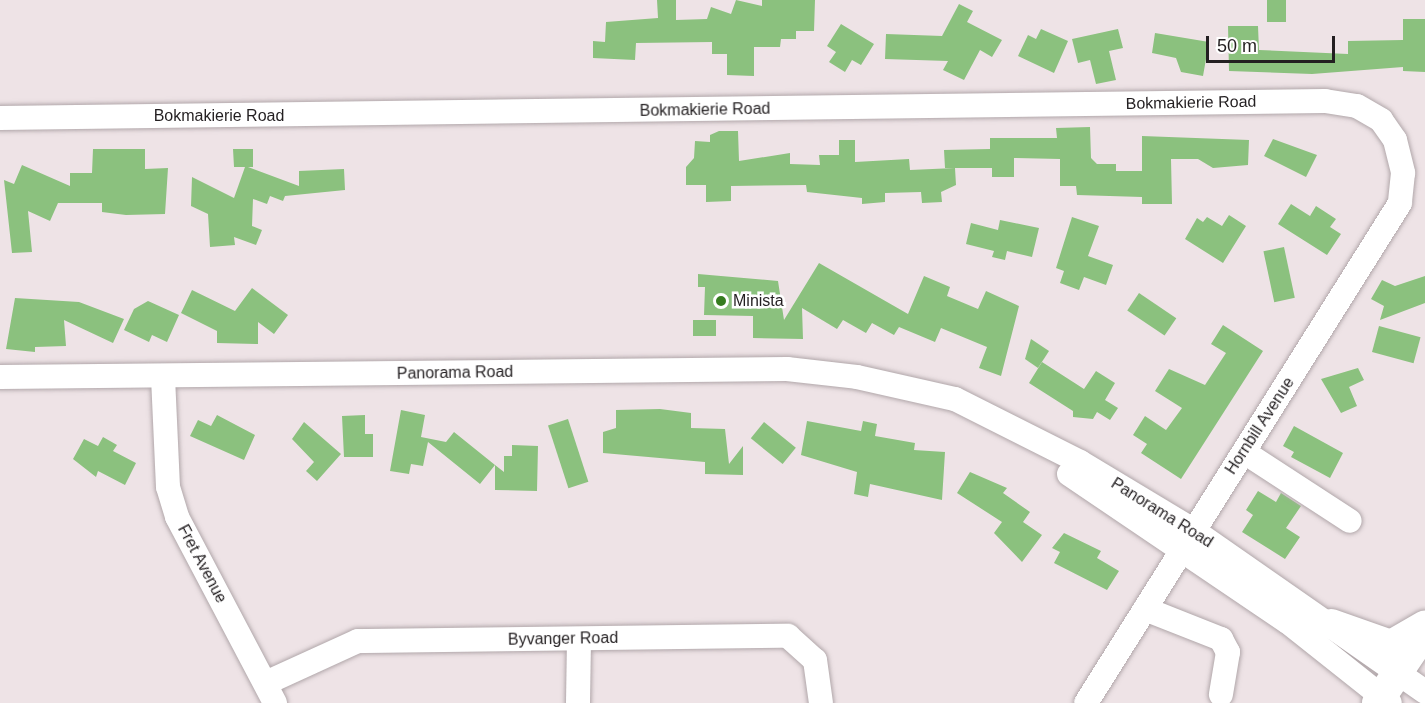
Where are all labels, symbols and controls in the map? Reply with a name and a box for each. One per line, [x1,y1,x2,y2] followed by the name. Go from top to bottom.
[1209,24,1338,62] scale bar
[1217,36,1257,56] text: 50 m
[1125,92,1257,114] street label: Bokmakierie Road
[639,99,771,121] street label: Bokmakierie Road
[154,106,284,126] street label: Bokmakierie Road
[733,291,784,311] place label: Minista
[714,294,728,308] marker: Minista
[397,362,513,384] street label: Panorama Road
[1221,374,1299,478] street label: Hornbill Avenue
[1108,474,1216,552] street label: Panorama Road
[173,521,231,607] street label: Fret Avenue
[508,628,618,650] street label: Byvanger Road

